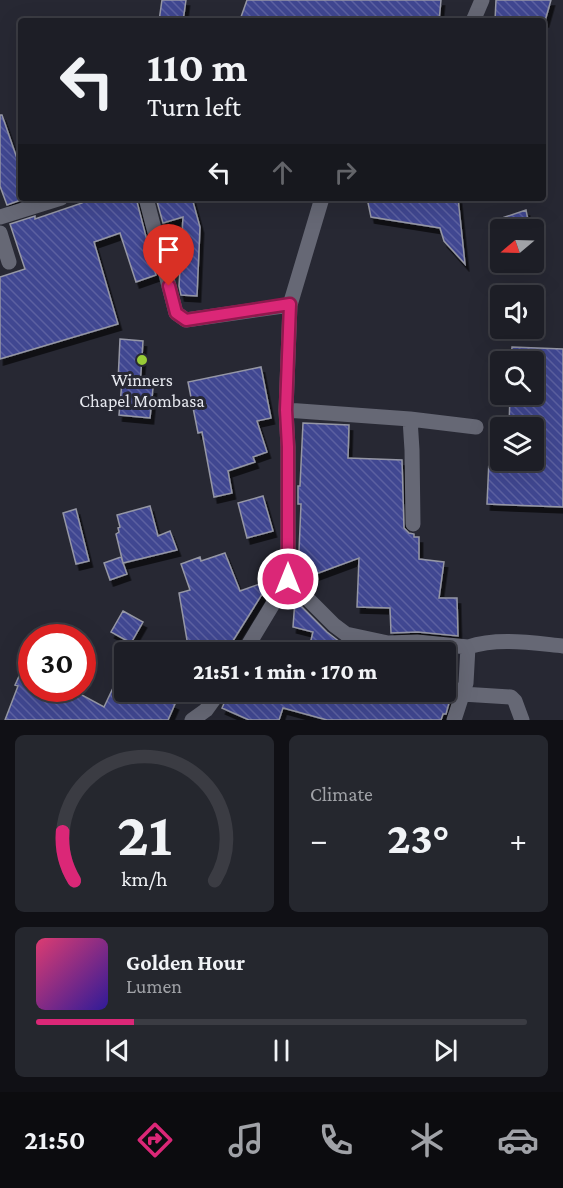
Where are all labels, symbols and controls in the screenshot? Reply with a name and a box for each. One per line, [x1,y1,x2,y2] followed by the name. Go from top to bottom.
[48,42,126,120] icon: left
[147,43,248,90] text: 110 m
[147,92,241,122] text: Turn left
[203,156,236,189] icon: left
[266,156,299,189] icon: ahead
[329,156,362,189] icon: right
[490,219,544,273] north arrow
[490,219,544,471] map controls
[143,224,194,286] pin
[152,233,185,266] icon: arrive
[490,285,544,339] button: sound
[490,351,544,405] button: search
[135,353,149,367] marker: Winners Chapel Mombasa
[79,370,205,411] place label: Winners Chapel Mombasa
[490,417,544,471] button: layers
[256,547,320,611] position arrow
[18,624,96,702] speed limit sign: 30
[193,659,377,684] text: 21:51 · 1 min · 170 m
[310,783,373,805] text: Climate
[117,799,172,868] text: 21
[387,813,450,863] text: 23°
[310,821,327,858] text: −
[510,821,527,858] text: +
[121,867,168,891] text: km/h
[126,950,245,975] text: Golden Hour
[126,975,182,997] text: Lumen
[101,1034,134,1067] icon: previous
[265,1034,298,1067] icon: pause
[429,1034,462,1067] icon: next
[134,1119,176,1161] icon: directions
[225,1119,267,1161] icon: music
[315,1119,357,1161] icon: phone
[406,1119,448,1161] icon: climate
[497,1119,539,1161] icon: car
[24,1125,85,1155] text: 21:50

